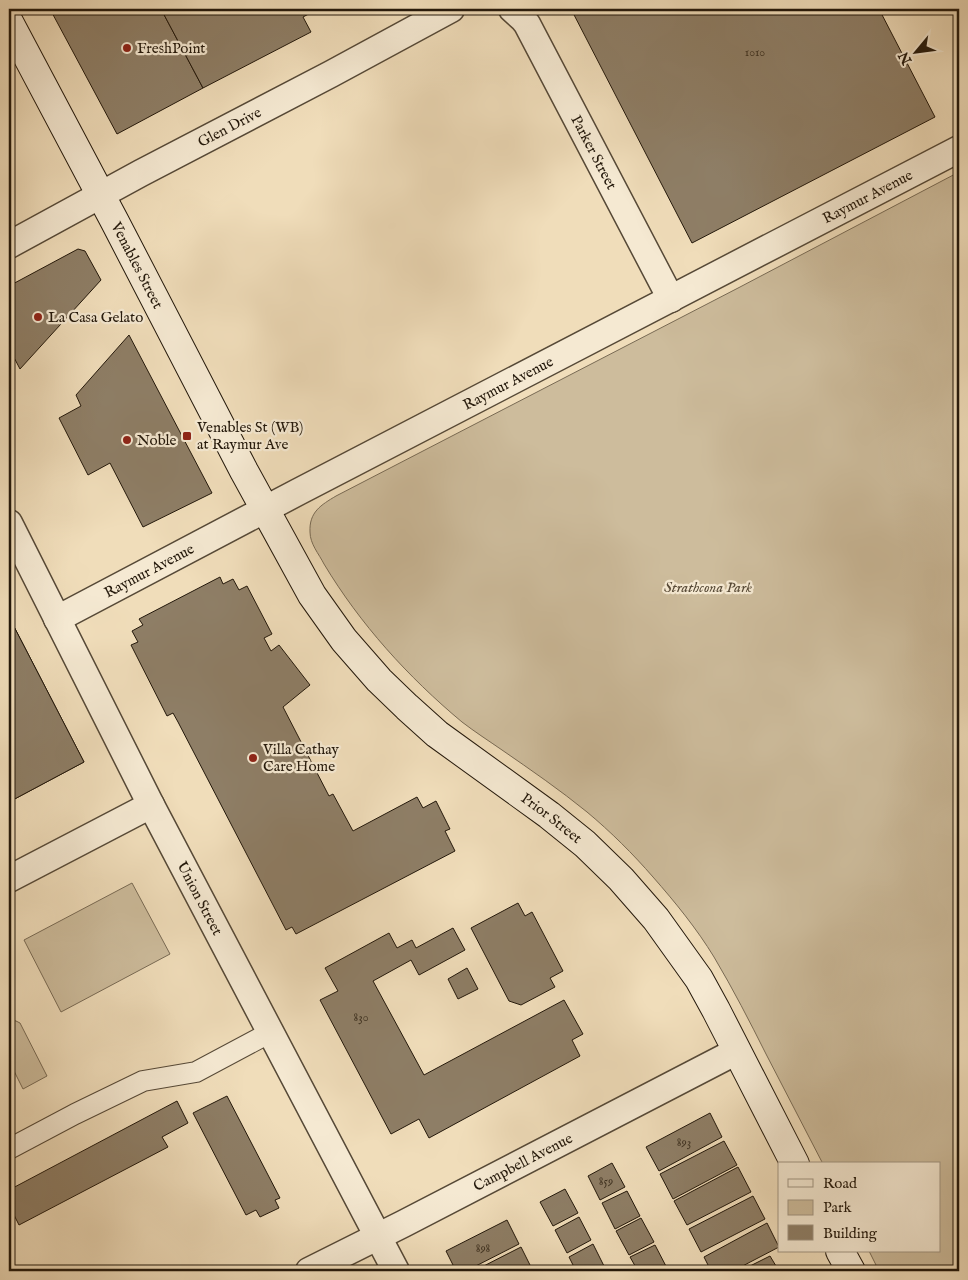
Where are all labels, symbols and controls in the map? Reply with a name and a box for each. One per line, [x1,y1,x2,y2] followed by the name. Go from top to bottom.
[890,28,940,78] north arrow
[137,39,206,58] place label: FreshPoint
[121,42,133,54] marker: FreshPoint
[745,45,765,60] house number: 1010
[895,48,917,68] text: N
[195,103,265,152] street label: Glen Drive
[566,112,621,193] street label: Parker Street
[819,166,916,228] street label: Raymur Avenue
[106,218,167,312] street label: Venables Street
[48,308,143,327] place label: La Casa Gelato
[32,311,44,323] marker: La Casa Gelato
[460,352,557,415] street label: Raymur Avenue
[196,418,303,454] place label: Venables St (WB) at Raymur Ave
[181,430,193,442] marker: Venables St (WB) at Raymur Ave
[137,431,177,450] place label: Noble
[121,434,133,446] marker: Noble
[101,539,198,602] street label: Raymur Avenue
[664,578,752,597] park label: Strathcona Park
[262,740,339,776] place label: Villa Cathay Care Home
[247,752,259,764] marker: Villa Cathay Care Home
[517,789,586,848] street label: Prior Street
[172,858,227,939] street label: Union Street
[353,1010,369,1025] house number: 830
[470,1129,576,1196] street label: Campbell Avenue
[677,1135,691,1150] house number: 893
[778,1162,940,1252] legend
[599,1174,613,1189] house number: 859
[823,1174,858,1193] text: Road
[823,1198,853,1217] text: Park
[823,1224,878,1243] text: Building
[476,1241,491,1256] house number: 898

